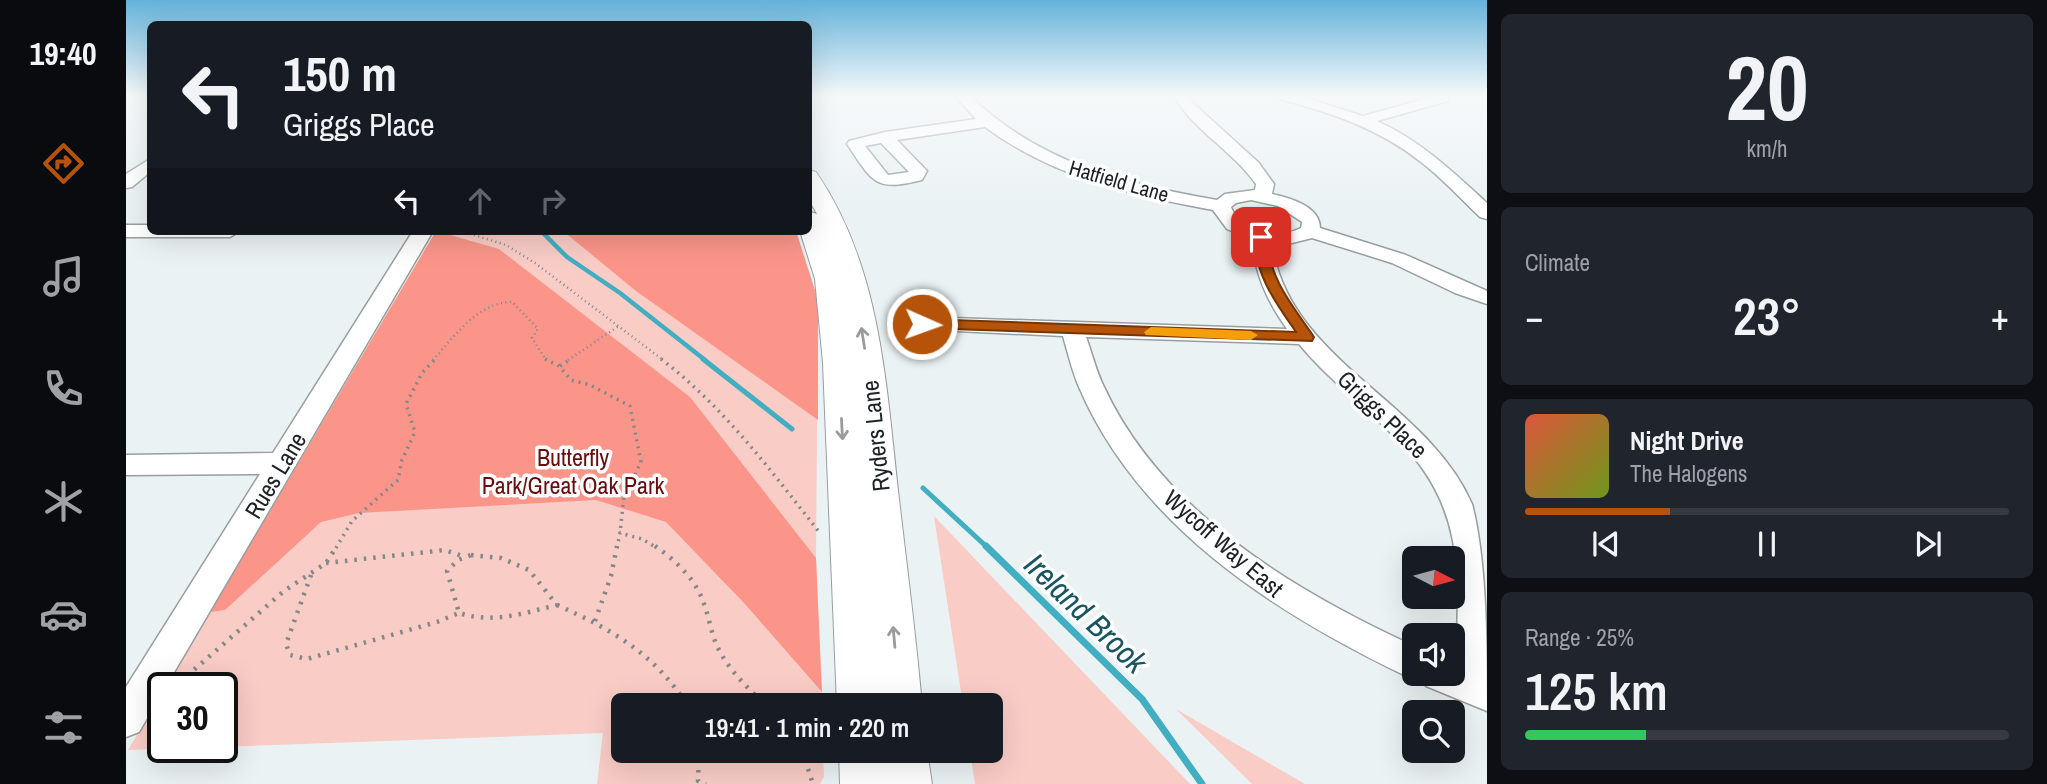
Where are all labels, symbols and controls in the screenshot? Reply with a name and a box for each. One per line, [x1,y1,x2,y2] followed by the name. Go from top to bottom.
[1726,26,1809,148] text: 20
[29,32,97,75] text: 19:40
[283,40,397,106] text: 150 m
[168,49,259,140] icon: left
[283,103,435,146] text: Griggs Place
[1747,133,1787,164] text: km/h
[39,139,88,188] icon: directions
[1066,153,1172,209] street label: Hatfield Lane
[388,182,426,220] icon: left
[461,182,499,220] icon: ahead
[534,182,572,220] icon: right
[1231,207,1291,267] pin
[1242,218,1280,256] icon: arrive
[1525,247,1590,278] text: Climate
[39,252,88,301] icon: music
[1733,281,1801,351] text: 23°
[885,287,959,361] position arrow
[1525,291,1543,342] text: −
[1991,291,2009,342] text: +
[856,327,869,350] one-way arrow
[1331,363,1435,465] street label: Griggs Place
[39,364,88,413] icon: phone
[853,379,897,493] street label: Ryders Lane
[836,418,849,441] one-way arrow
[1630,423,1744,458] text: Night Drive
[237,426,313,524] street label: Rues Lane
[482,441,664,501] park label: Butterfly Park/Great Oak Park
[1630,458,1747,489] text: The Halogens
[39,477,88,526] icon: climate
[1157,482,1291,604] street label: Wycoff Way East
[1587,525,1625,563] icon: previous
[1748,525,1786,563] icon: pause
[1909,525,1947,563] icon: next
[1015,543,1158,683] water label: Ireland Brook
[1402,546,1465,609] north arrow
[1402,546,1465,763] map controls
[39,590,88,639] icon: car
[1525,622,1634,653] text: Range · 25%
[1402,623,1465,686] button: sound
[887,626,900,649] one-way arrow
[1525,656,1668,726] text: 125 km
[147,672,238,763] speed limit sign: 30
[1402,700,1465,763] button: search
[39,703,88,752] icon: filters
[705,710,909,745] text: 19:41 · 1 min · 220 m

